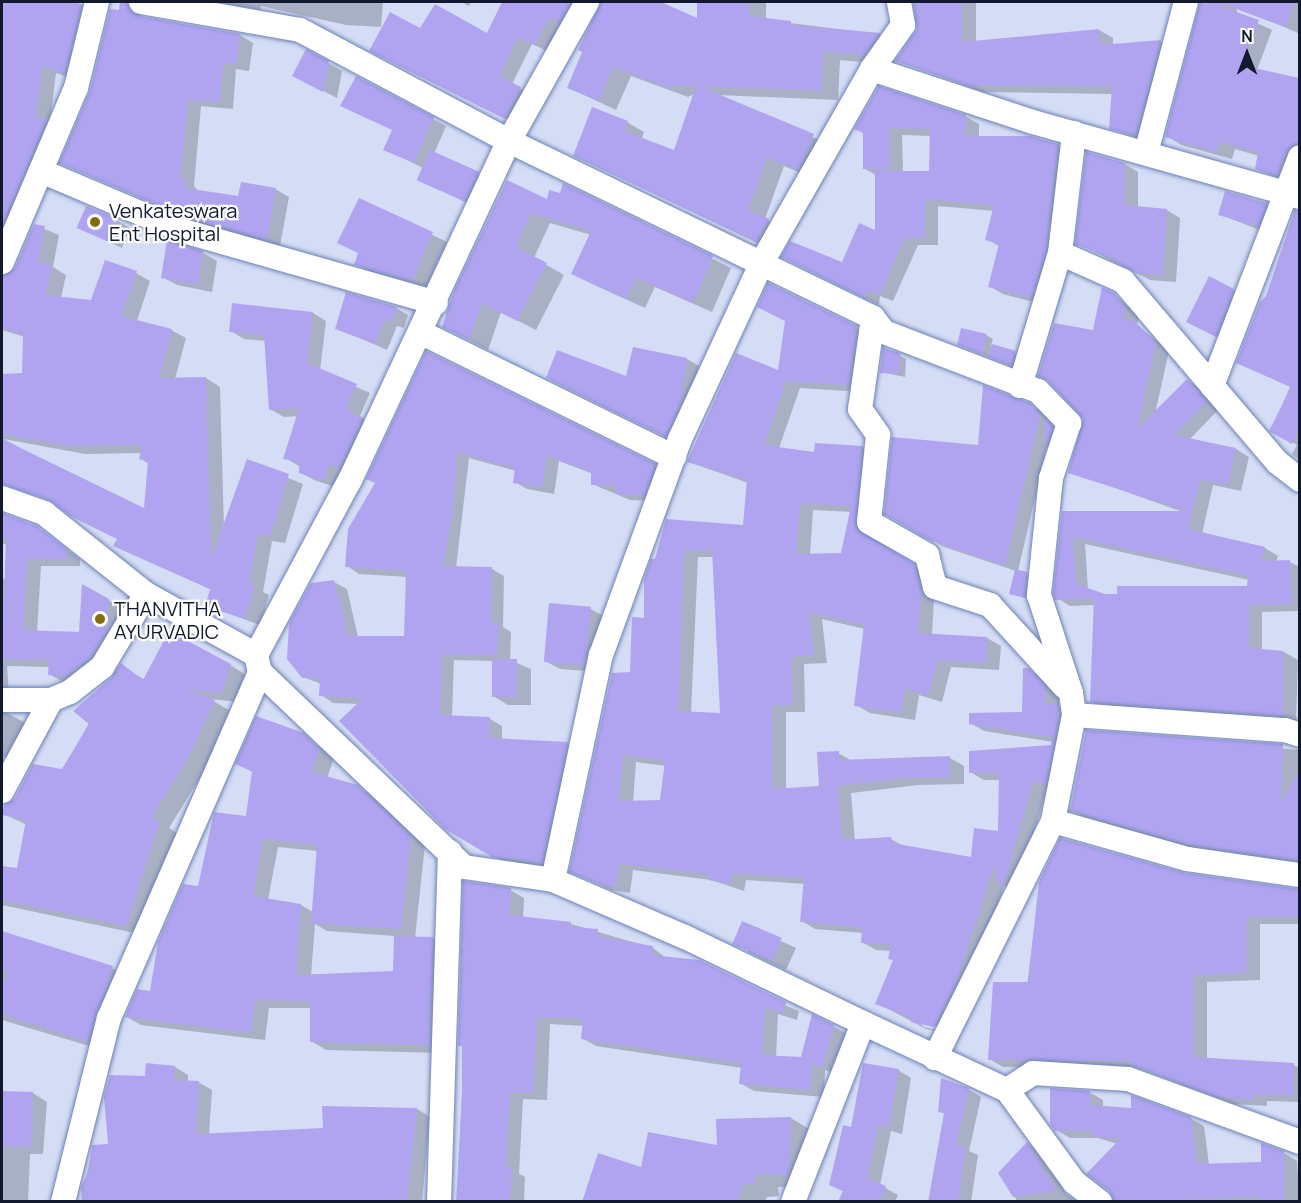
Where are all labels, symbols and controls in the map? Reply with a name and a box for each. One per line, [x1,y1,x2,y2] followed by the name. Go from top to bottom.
[1217,24,1277,84] north arrow
[1241,25,1253,47] text: N
[109,198,237,245] place label: Venkateswara Ent Hospital
[86,213,104,231] marker: Venkateswara Ent Hospital
[114,596,221,643] place label: THANVITHA AYURVADIC
[91,610,109,628] marker: THANVITHA AYURVADIC

